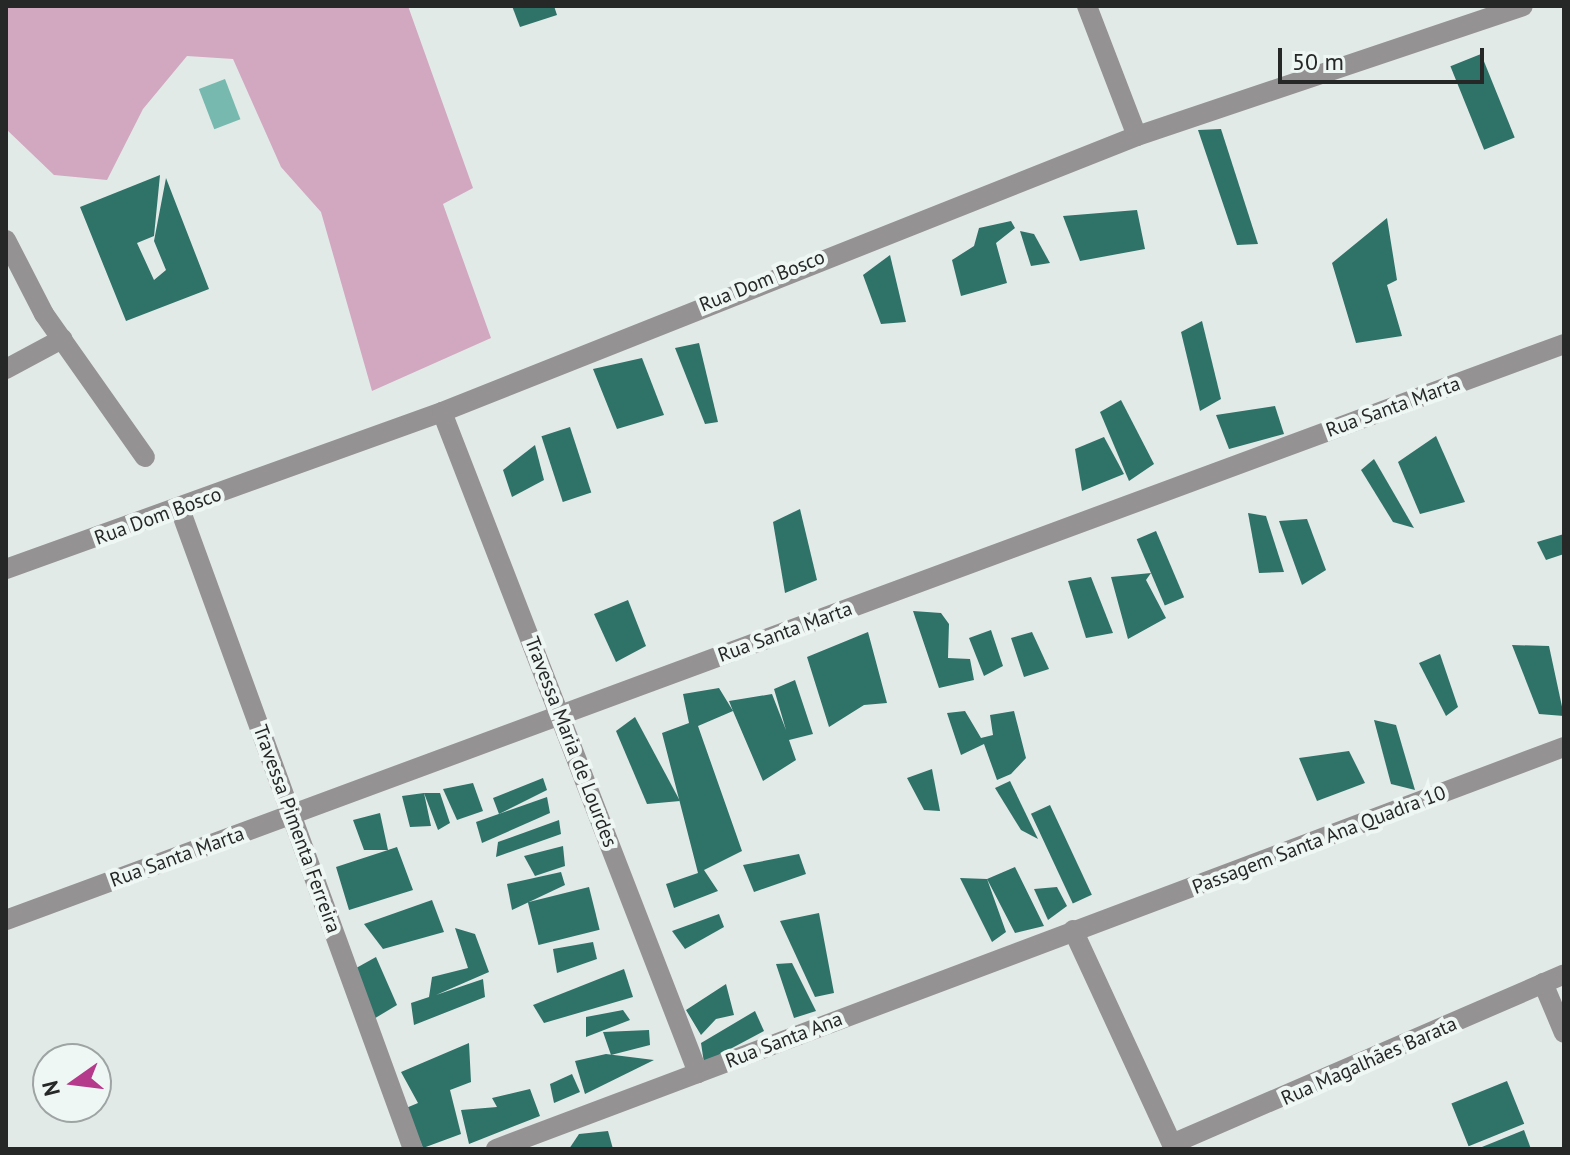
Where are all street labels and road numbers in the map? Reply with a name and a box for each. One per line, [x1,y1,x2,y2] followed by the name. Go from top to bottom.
[696,245,828,317] street label: Rua Dom Bosco
[1323,372,1463,442] street label: Rua Santa Marta
[91,482,225,550] street label: Rua Dom Bosco
[715,597,855,667] street label: Rua Santa Marta
[520,633,622,851] street label: Travessa Maria de Lourdes
[248,722,346,936] street label: Travessa Pimenta Ferreira
[1189,780,1449,900] street label: Passagem Santa Ana Quadra 10
[107,822,247,892] street label: Rua Santa Marta
[722,1007,846,1073] street label: Rua Santa Ana
[1277,1011,1461,1111] street label: Rua Magalhães Barata

